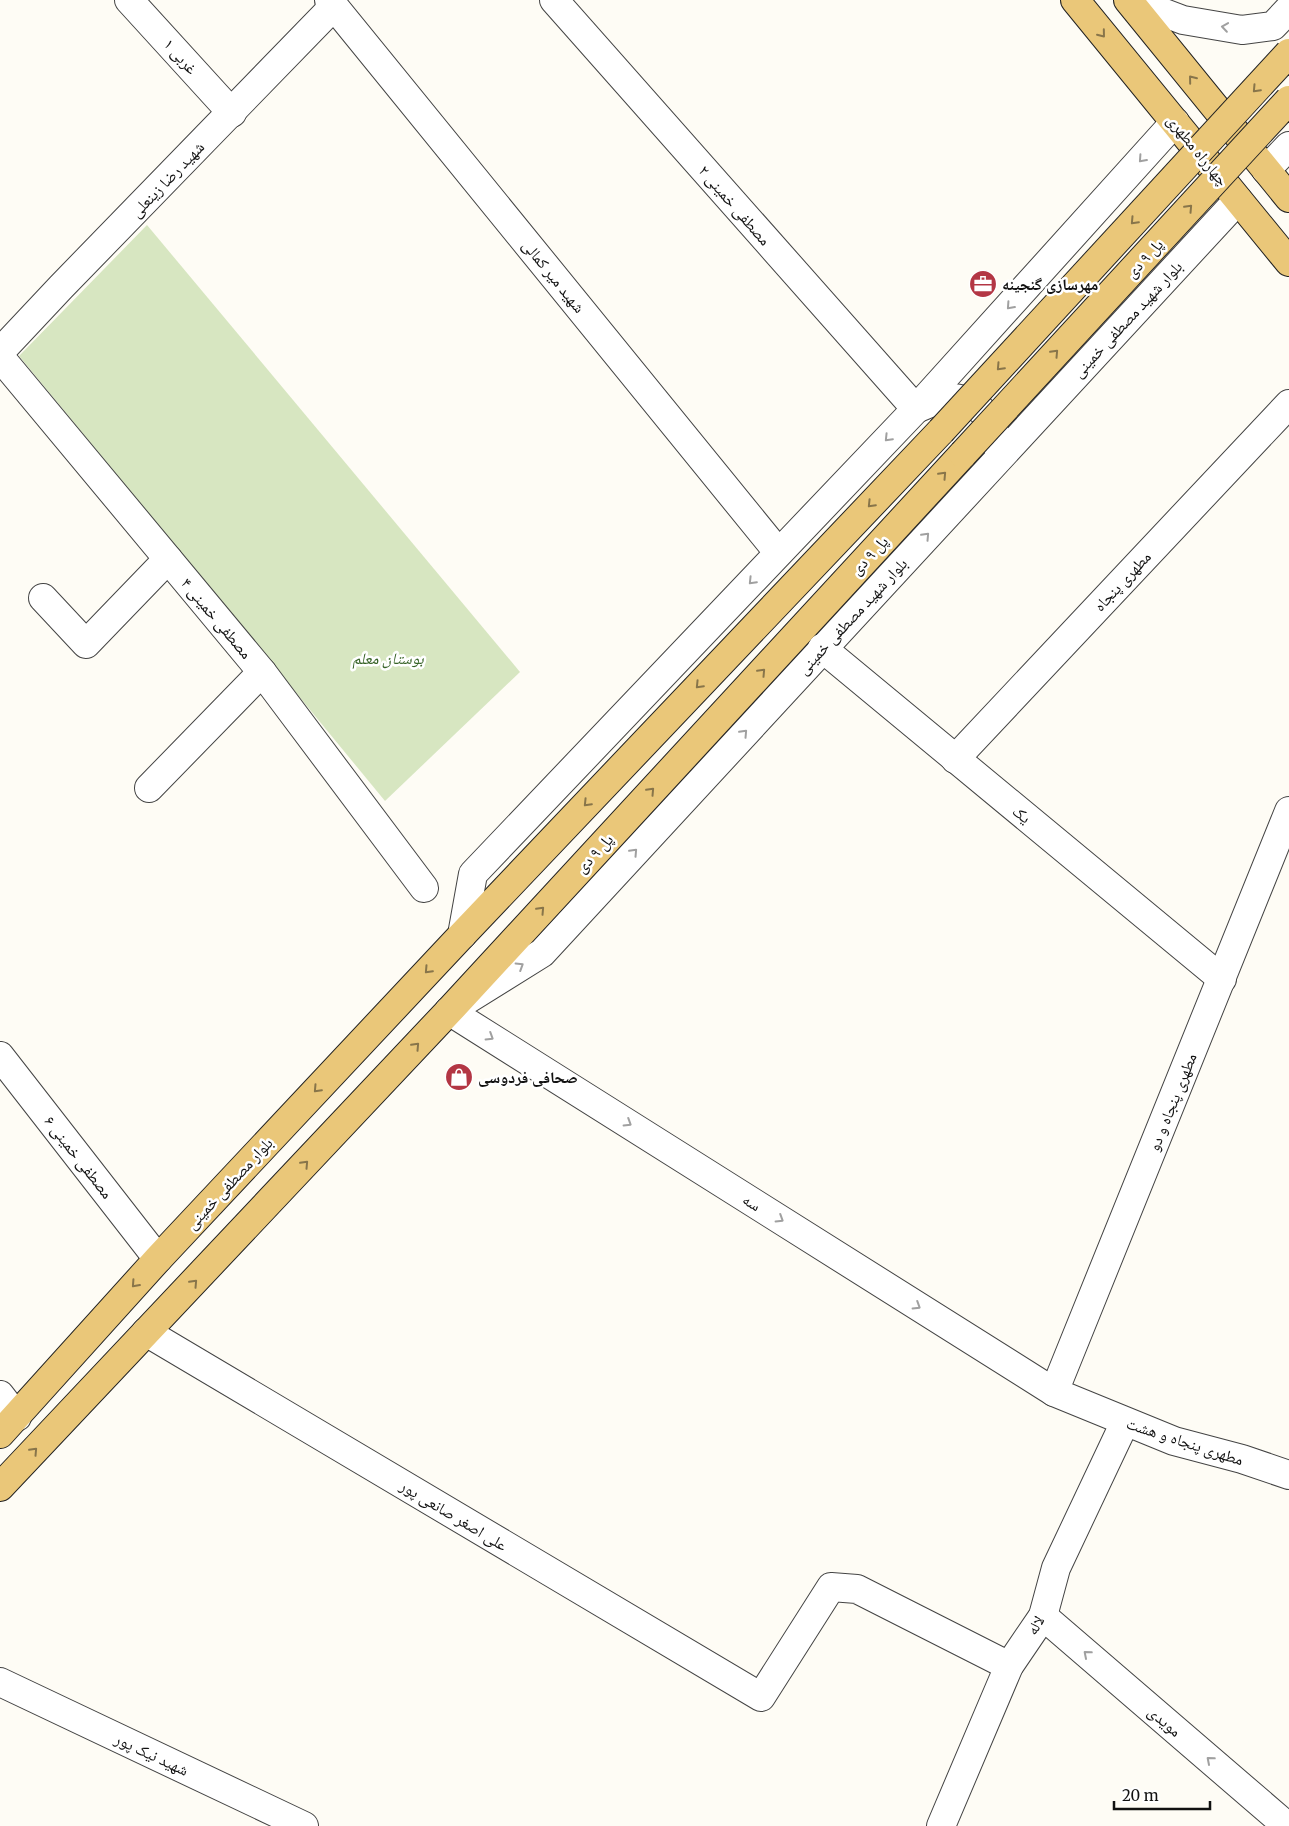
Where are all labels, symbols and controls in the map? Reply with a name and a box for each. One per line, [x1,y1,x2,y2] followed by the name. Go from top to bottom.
[1220,22,1228,33] one-way arrow
[1097,29,1106,38] one-way arrow
[159,34,202,79] street label: ۱ غربی
[1188,75,1197,84] one-way arrow
[1253,84,1262,93] one-way arrow
[1162,110,1233,191] street label: چهارراه مطهری
[126,137,209,222] street label: شهید رضا زینعلی
[1139,153,1148,162] one-way arrow
[694,161,775,250] street label: مصطفی خمینی ۲
[1183,205,1192,214] one-way arrow
[1131,216,1140,225] one-way arrow
[1121,234,1168,282] street label: پل ۹ دی
[518,235,590,317] street label: شهید میر کمالی
[1068,256,1187,382] street label: بلوار شهید مصطفی خمینی
[968,269,998,299] office icon: مهرسازی گنجینه
[1002,274,1098,294] place label: مهرسازی گنجینه
[1007,300,1016,309] one-way arrow
[1049,350,1058,359] one-way arrow
[997,361,1006,370] one-way arrow
[885,433,894,442] one-way arrow
[937,472,946,481] one-way arrow
[868,499,877,508] one-way arrow
[846,531,893,579] street label: پل ۹ دی
[920,533,929,542] one-way arrow
[1089,547,1156,616] street label: مطهری پنجاه
[793,553,912,679] street label: بلوار شهید مصطفی خمینی
[176,573,257,663] street label: مصطفی خمینی ۴
[749,575,758,584] one-way arrow
[352,648,424,669] park label: بوستان معلم
[756,668,765,677] one-way arrow
[696,680,705,689] one-way arrow
[739,729,748,738] one-way arrow
[645,788,654,797] one-way arrow
[584,797,593,806] one-way arrow
[1009,801,1035,827] street label: یک
[571,829,618,877] street label: پل ۹ دی
[628,849,637,858] one-way arrow
[535,907,544,916] one-way arrow
[514,963,523,973] one-way arrow
[425,964,434,973] one-way arrow
[485,1030,494,1040] one-way arrow
[410,1042,419,1051] one-way arrow
[1143,1050,1202,1154] street label: مطهری پنجاه و دو
[444,1062,474,1092] shop icon: صحافی فردوسی
[478,1067,578,1087] place label: صحافی فردوسی
[314,1083,323,1092] one-way arrow
[40,1111,118,1203] street label: مصطفی خمینی ۶
[622,1117,631,1127] one-way arrow
[181,1133,277,1234] street label: بلوار مصطفی خمینی
[299,1161,308,1170] one-way arrow
[739,1189,765,1215] street label: سه
[774,1213,783,1223] one-way arrow
[132,1279,141,1288] one-way arrow
[188,1279,197,1288] one-way arrow
[912,1300,921,1309] one-way arrow
[1124,1413,1246,1470] street label: مطهری پنجاه و هشت
[28,1448,37,1457] one-way arrow
[395,1475,511,1556] street label: علی اصغر صانعی پور
[1022,1612,1048,1638] street label: لاله
[1083,1651,1092,1660] one-way arrow
[1144,1701,1186,1742] street label: مویدی
[111,1728,192,1780] street label: شهید نیک پور
[1207,1757,1216,1766] one-way arrow
[1114,1778,1210,1810] scale bar
[1122,1786,1159,1805] text: 20 m

